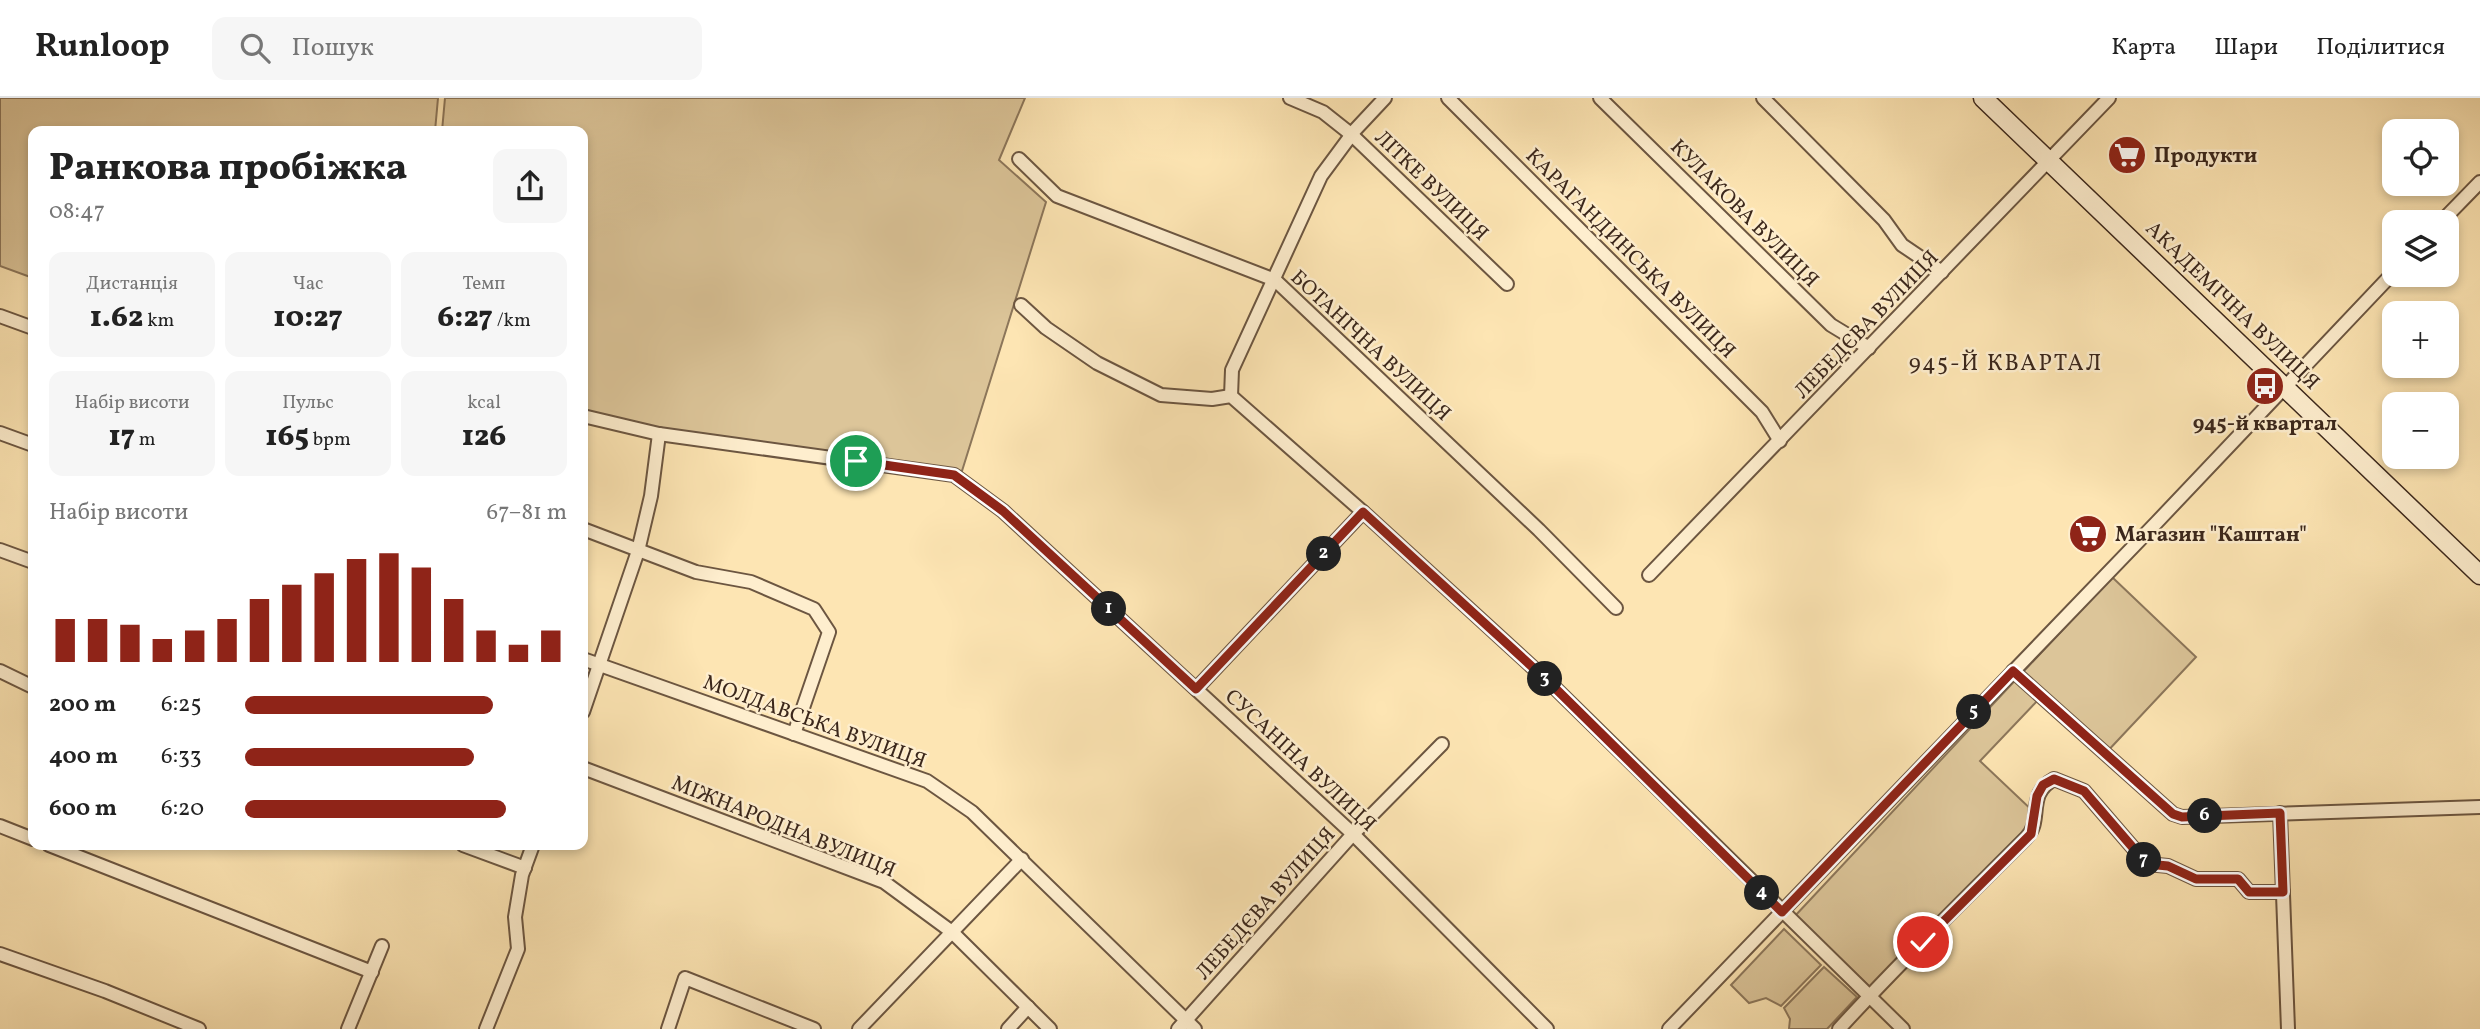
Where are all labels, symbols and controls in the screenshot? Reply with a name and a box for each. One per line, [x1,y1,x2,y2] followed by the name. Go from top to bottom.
[212,17,702,80] search box
[35,25,170,71] text: Runloop
[236,29,274,67] icon: search
[292,30,374,66] text: Пошук
[2111,31,2176,65] text: Карта
[2214,31,2278,65] text: Шари
[2316,31,2445,65] text: Поділитися
[2382,119,2459,469] map controls
[2382,119,2459,196] button: locate
[1368,124,1494,248] street label: ЛІТКЕ ВУЛИЦЯ
[1663,133,1825,295] street label: КУЛАКОВА ВУЛИЦЯ
[2106,134,2148,176] supermarket icon: Продукти
[1518,142,1742,366] street label: КАРАГАНДИНСЬКА ВУЛИЦЯ
[2154,142,2257,171] place label: Продукти
[49,143,407,196] text: Ранкова пробіжка
[493,149,567,223] button: share
[49,196,105,228] text: 08:47
[2382,210,2459,287] button: layers
[2139,215,2325,397] street label: АКАДЕМІЧНА ВУЛИЦЯ
[1788,244,1946,406] street label: ЛЕБЕДЄВА ВУЛИЦЯ
[1283,264,1457,428] street label: БОТАНІЧНА ВУЛИЦЯ
[86,271,178,297] text: Дистанція
[292,271,324,297] text: Час
[463,271,505,297] text: Темп
[90,297,143,339] text: 1.62
[273,297,343,339] text: 10:27
[437,297,493,339] text: 6:27
[2382,301,2459,378] button: +
[143,308,174,334] text: km
[493,308,531,334] text: /km
[1909,348,2103,380] district label: 945-Й КВАРТАЛ
[2244,365,2286,407] bus stop icon: 945-й квартал
[74,390,190,416] text: Набір висоти
[282,390,334,416] text: Пульс
[467,390,501,416] text: kcal
[2382,392,2459,469] button: −
[2193,410,2337,439] place label: 945-й квартал
[108,416,135,458] text: 17
[265,416,309,458] text: 165
[462,416,506,458] text: 126
[135,427,156,453] text: m
[309,427,351,453] text: bpm
[826,431,886,491] pin
[837,442,875,480] icon: arrive
[49,497,188,529] text: Набір висоти
[487,497,567,529] text: 67–81 m
[2067,513,2109,555] supermarket icon: Магазин "Каштан"
[2115,521,2307,550] place label: Магазин "Каштан"
[1306,536,1342,572] pin: 2
[1319,540,1328,566] text: 2
[1092,592,1126,626] pin: 1
[1105,595,1112,621] text: 1
[1528,662,1562,696] pin: 3
[1540,665,1549,691] text: 3
[699,669,930,776] street label: МОЛДАВСЬКА ВУЛИЦЯ
[1218,683,1382,839] street label: СУСАНІНА ВУЛИЦЯ
[49,689,116,721] text: 200 m
[161,689,201,721] text: 6:25
[1956,694,1992,730] pin: 5
[1969,698,1978,724] text: 5
[49,741,118,773] text: 400 m
[161,741,202,773] text: 6:33
[667,769,900,886] street label: МІЖНАРОДНА ВУЛИЦЯ
[49,793,117,825] text: 600 m
[161,793,204,825] text: 6:20
[2188,798,2222,834] pin: 6
[2199,802,2210,828] text: 6
[1190,821,1343,987] street label: ЛЕБЕДЄВА ВУЛИЦЯ
[2126,842,2162,878] pin: 7
[2139,846,2148,872] text: 7
[1744,876,1780,910] pin: 4
[1756,879,1767,905] text: 4
[1893,912,1953,972] pin
[1904,923,1942,961] icon: check

